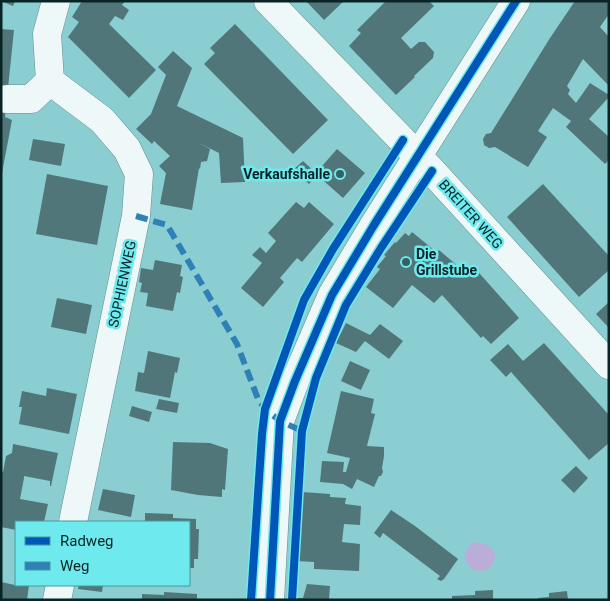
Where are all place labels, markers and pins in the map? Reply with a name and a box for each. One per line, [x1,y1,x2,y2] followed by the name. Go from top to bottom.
[243,166,330,182] place label: Verkaufshalle
[334,168,346,180] marker: Verkaufshalle
[416,246,477,278] place label: Die Grillstube
[400,256,412,268] marker: Die Grillstube

